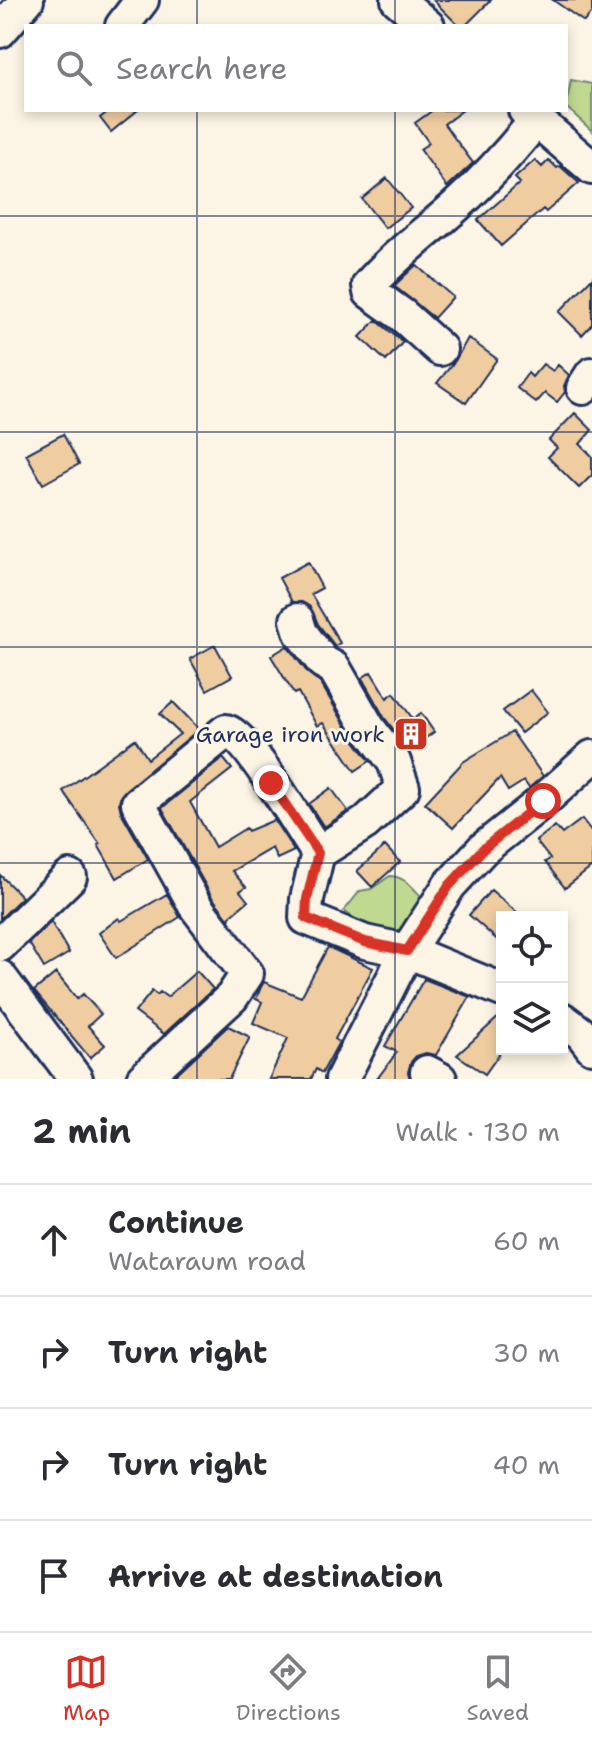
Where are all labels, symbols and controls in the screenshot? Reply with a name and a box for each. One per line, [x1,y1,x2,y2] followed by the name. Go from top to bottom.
[24,24,568,112] search box
[52,46,96,90] icon: search
[116,48,287,89] text: Search here
[392,715,430,753] building icon: Garage iron work
[196,720,385,749] place label: Garage iron work
[253,765,289,801] route end
[525,783,561,819] route start
[496,911,568,1055] map controls
[496,911,568,983] button: locate
[496,983,568,1055] button: layers
[32,1108,131,1154] text: 2 min
[395,1114,560,1149] text: Walk · 130 m
[108,1202,244,1243] text: Continue
[32,1218,76,1262] icon: ahead
[493,1223,560,1258] text: 60 m
[108,1243,306,1278] text: Wataraum road
[32,1330,76,1374] icon: right
[108,1332,267,1373] text: Turn right
[493,1335,560,1370] text: 30 m
[32,1442,76,1486] icon: right
[108,1444,267,1485] text: Turn right
[493,1447,560,1482] text: 40 m
[32,1554,76,1598] icon: arrive
[108,1556,443,1597] text: Arrive at destination
[63,1650,110,1727] tab: Map
[236,1650,341,1727] tab: Directions
[467,1650,529,1727] tab: Saved

